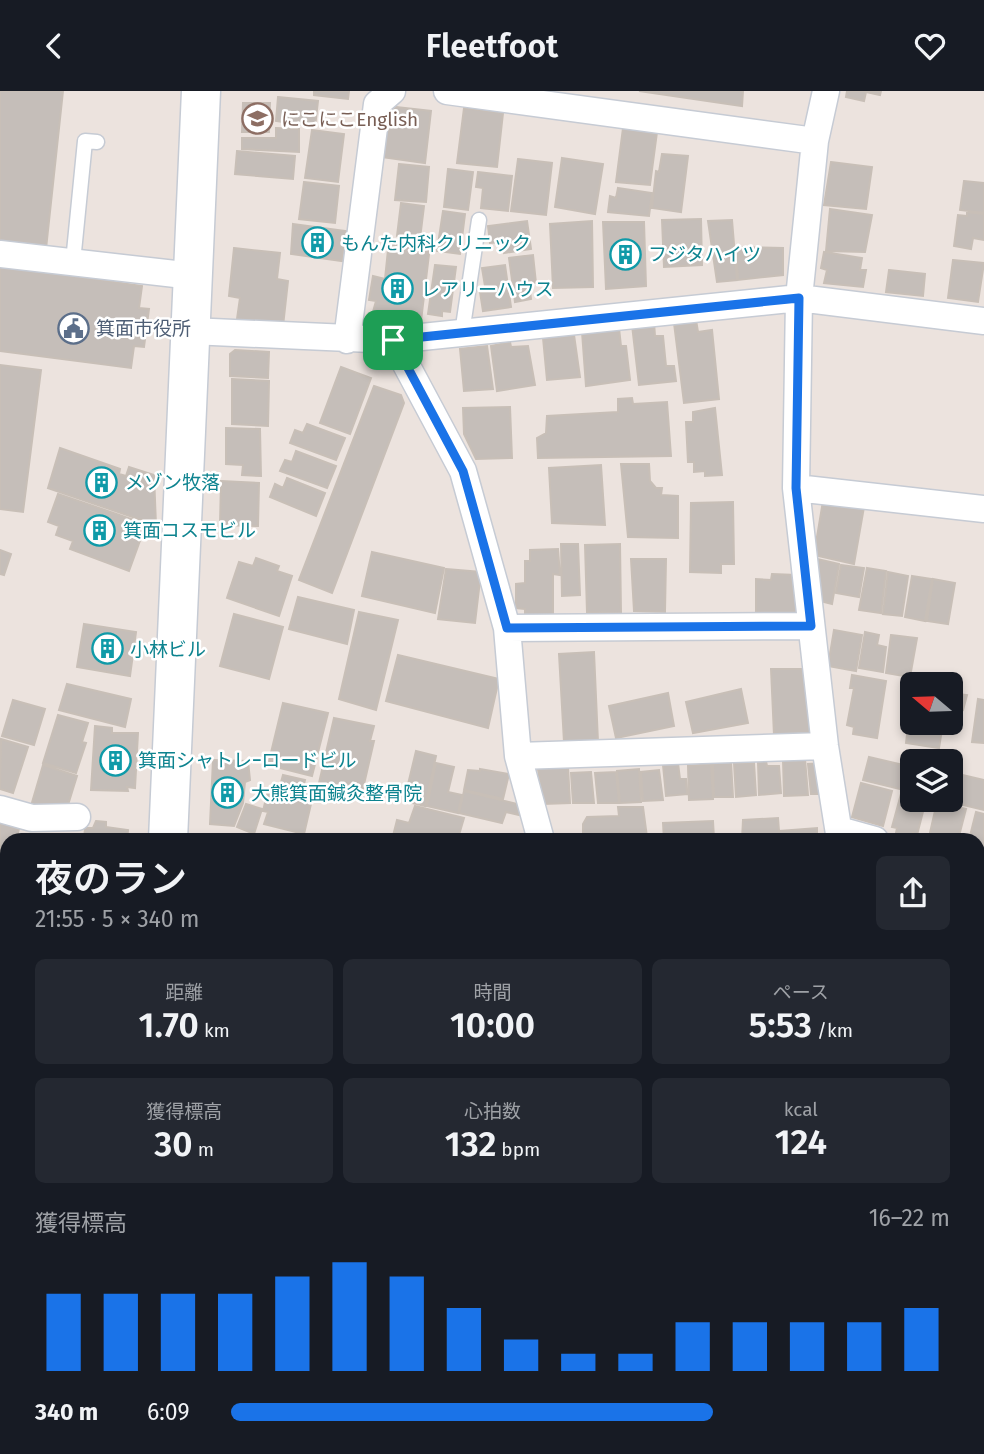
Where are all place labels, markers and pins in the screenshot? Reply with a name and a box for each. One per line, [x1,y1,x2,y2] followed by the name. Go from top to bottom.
[241,102,275,136] school or university icon: にこにこEnglish
[281,108,418,131] place label: にこにこEnglish
[301,226,335,260] building icon: もんた内科クリニック
[341,232,531,255] place label: もんた内科クリニック
[608,237,642,271] building icon: フジタハイツ
[648,243,761,266] place label: フジタハイツ
[381,272,415,306] building icon: レアリーハウス
[421,278,554,301] place label: レアリーハウス
[363,310,423,370] pin
[56,311,90,345] public building icon: 箕面市役所
[96,317,191,340] place label: 箕面市役所
[85,465,119,499] building icon: メゾン牧落
[125,471,220,494] place label: メゾン牧落
[83,513,117,547] building icon: 箕面コスモビル
[123,519,256,542] place label: 箕面コスモビル
[90,632,124,666] building icon: 小林ビル
[130,638,206,661] place label: 小林ビル
[98,743,132,777] building icon: 箕面シャトレｰロードビル
[138,749,357,772] place label: 箕面シャトレｰロードビル
[211,776,245,810] building icon: 大熊箕面鍼灸整骨院
[251,782,422,805] place label: 大熊箕面鍼灸整骨院

